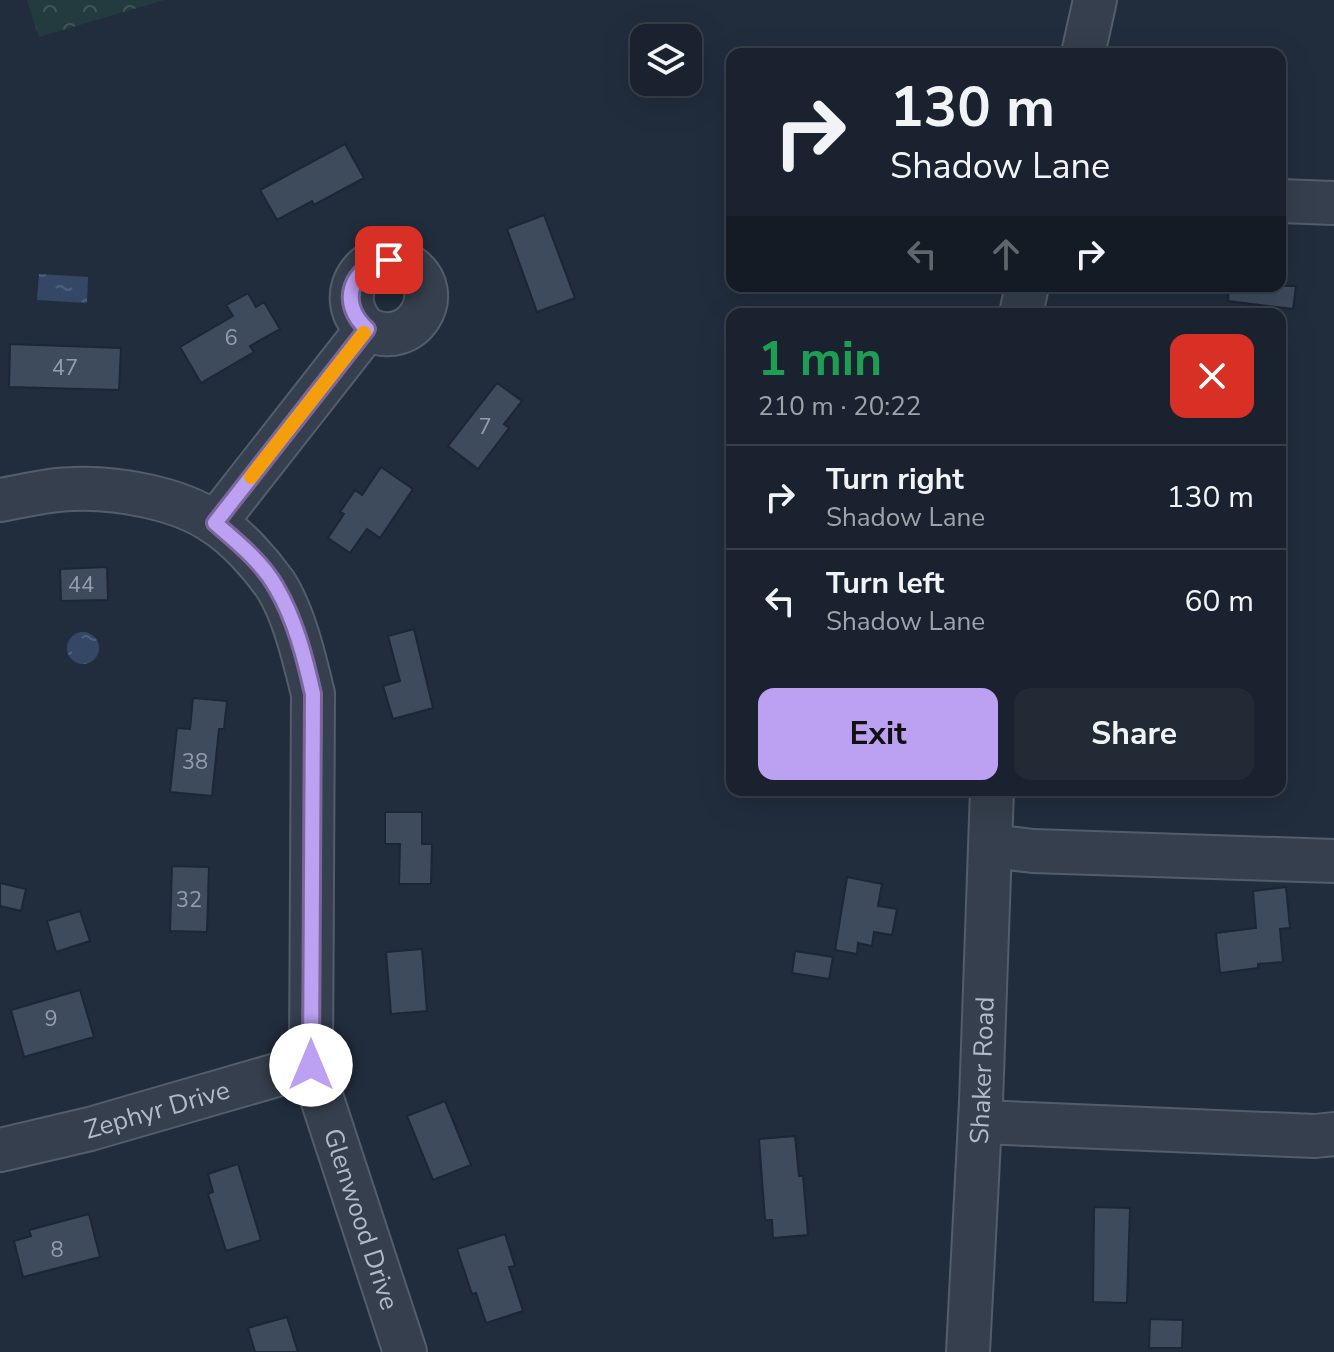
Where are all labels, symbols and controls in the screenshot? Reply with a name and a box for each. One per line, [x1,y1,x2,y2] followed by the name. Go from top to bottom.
[630,24,702,96] map controls
[630,24,702,96] button: layers
[890,69,1055,146] text: 130 m
[758,80,862,184] icon: right
[890,142,1110,191] text: Shadow Lane
[355,226,423,294] pin
[900,232,944,276] icon: left
[984,232,1028,276] icon: ahead
[1068,232,1112,276] icon: right
[367,238,411,282] icon: arrive
[224,323,238,353] house number: 6
[758,326,882,392] text: 1 min
[1170,334,1254,418] button: close
[52,353,78,383] house number: 47
[758,389,921,424] text: 210 m · 20:22
[478,412,492,442] house number: 7
[826,459,964,500] text: Turn right
[758,475,802,519] icon: right
[1167,477,1254,518] text: 130 m
[826,500,985,535] text: Shadow Lane
[826,563,944,604] text: Turn left
[68,570,94,600] house number: 44
[758,579,802,623] icon: left
[1185,581,1254,622] text: 60 m
[826,604,985,639] text: Shadow Lane
[758,688,998,780] button: Exit
[1014,688,1254,780] button: Share
[182,747,208,777] house number: 38
[176,885,202,915] house number: 32
[962,996,1003,1145] street label: Shaker Road
[44,1004,58,1034] house number: 9
[269,1023,353,1107] position arrow
[80,1072,234,1148] street label: Zephyr Drive
[315,1124,407,1315] street label: Glenwood Drive
[50,1235,64,1265] house number: 8

